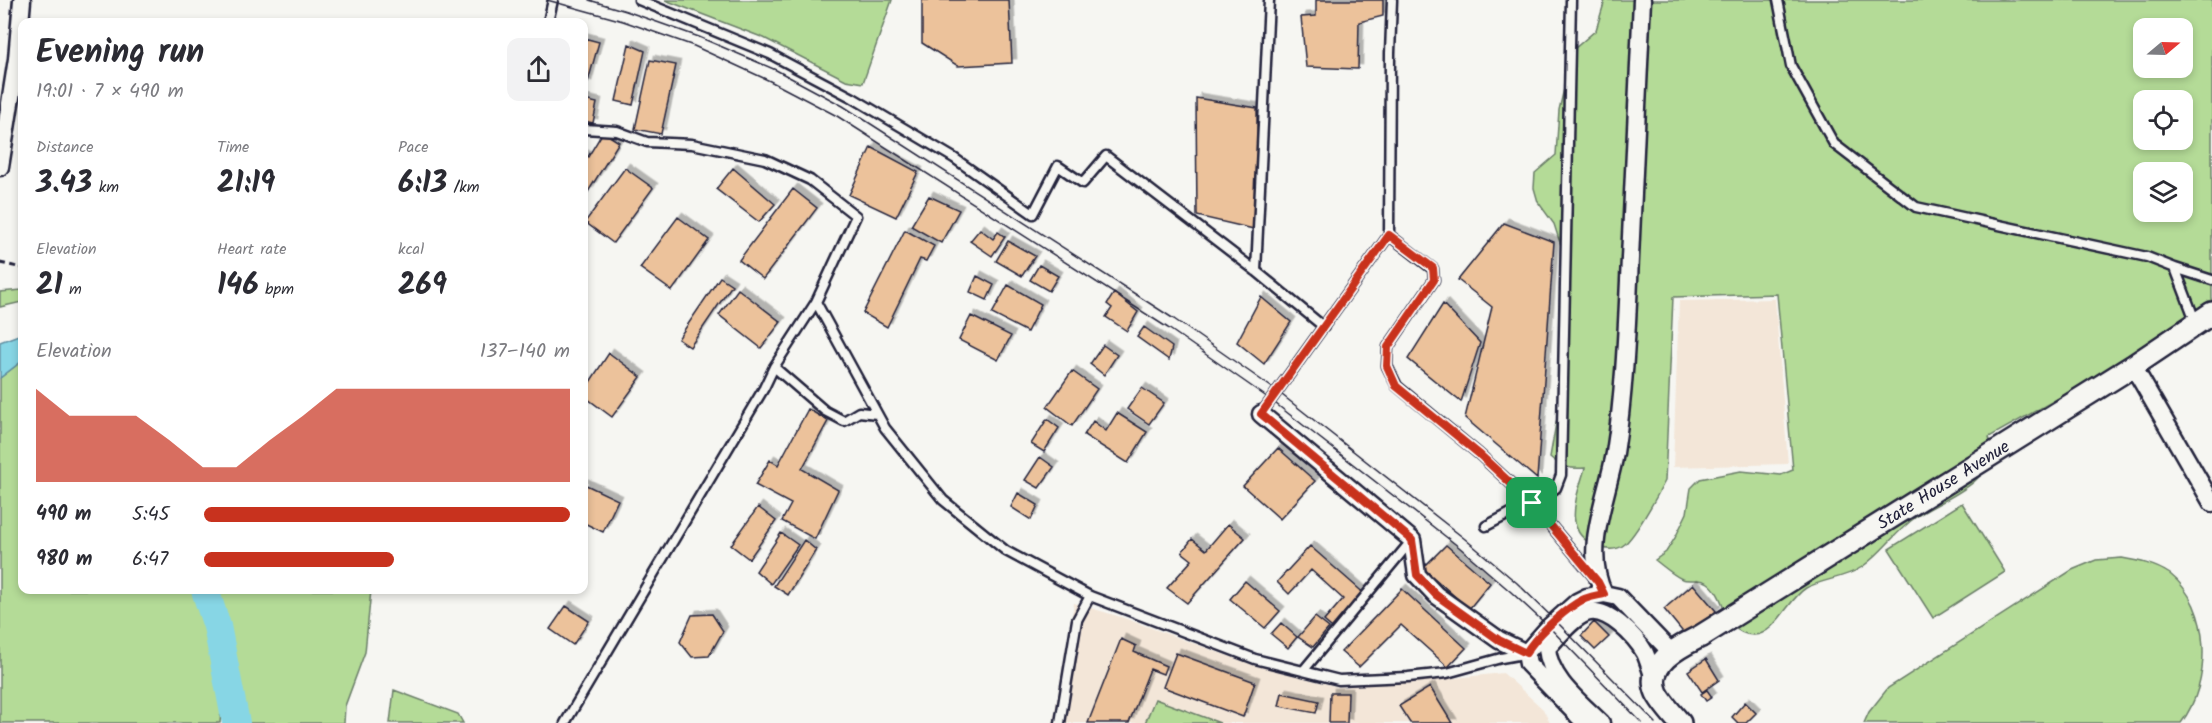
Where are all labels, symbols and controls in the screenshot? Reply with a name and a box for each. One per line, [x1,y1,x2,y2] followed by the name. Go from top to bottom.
[2133,18,2193,78] north arrow
[2133,18,2193,222] map controls
[36,27,204,80] text: Evening run
[507,38,570,101] button: share
[36,76,184,108] text: 19:01 · 7 × 490 m
[2133,90,2193,150] button: locate
[36,135,94,160] text: Distance
[217,135,249,160] text: Time
[398,135,429,160] text: Pace
[36,160,92,208] text: 3.43
[217,160,275,208] text: 21:19
[398,160,447,208] text: 6:13
[2133,162,2193,222] button: layers
[92,175,119,200] text: km
[447,175,479,200] text: /km
[36,237,97,262] text: Elevation
[217,237,287,262] text: Heart rate
[398,237,424,262] text: kcal
[36,262,63,310] text: 21
[217,262,259,310] text: 146
[398,262,447,310] text: 269
[63,277,82,302] text: m
[259,277,294,302] text: bpm
[36,336,112,368] text: Elevation
[480,336,570,368] text: 137–140 m
[1872,433,2016,539] street label: State House Avenue
[1506,477,1557,528] pin
[1515,486,1548,519] icon: arrive
[36,499,91,531] text: 490 m
[132,499,169,531] text: 5:45
[36,544,92,576] text: 980 m
[132,544,168,576] text: 6:47

